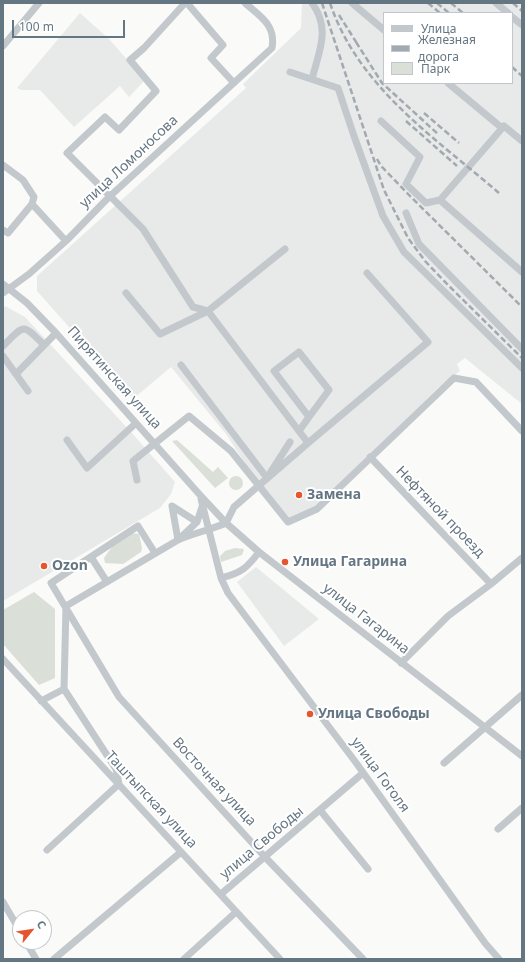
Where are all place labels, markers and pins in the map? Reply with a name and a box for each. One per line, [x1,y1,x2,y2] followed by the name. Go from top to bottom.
[307,487,361,503] place label: Замена
[294,490,304,500] marker: Замена
[293,554,407,570] place label: Улица Гагарина
[280,557,290,567] marker: Улица Гагарина
[52,558,88,574] place label: Ozon
[39,561,49,571] marker: Ozon
[318,706,430,722] place label: Улица Свободы
[305,709,315,719] marker: Улица Свободы

